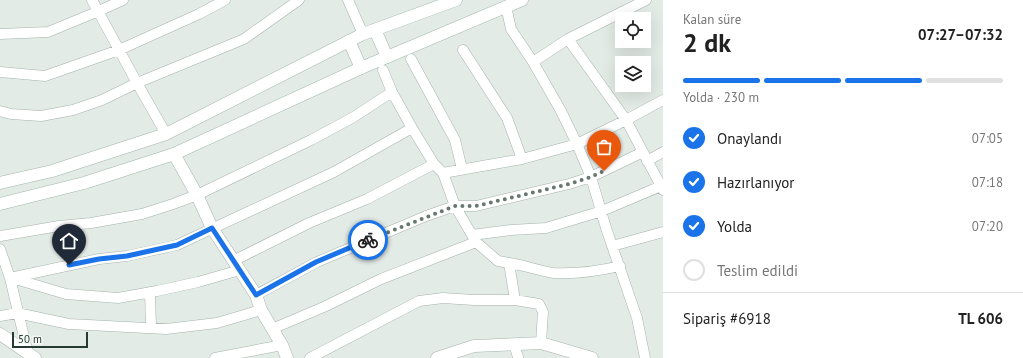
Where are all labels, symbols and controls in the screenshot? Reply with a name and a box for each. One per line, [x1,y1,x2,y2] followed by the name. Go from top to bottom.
[683,11,741,28] text: Kalan süre
[615,12,651,92] map controls
[615,12,651,48] button: locate
[918,25,1003,44] text: 07:27–07:32
[683,26,731,59] text: 2 dk
[615,56,651,92] button: layers
[683,89,759,106] text: Yolda · 230 m
[683,127,705,149] icon: check
[717,129,782,148] text: Onaylandı
[587,130,621,171] pin
[972,130,1003,147] text: 07:05
[593,136,615,158] icon: bag
[683,171,705,193] icon: check
[717,173,794,192] text: Hazırlanıyor
[972,174,1003,191] text: 07:18
[683,215,705,237] icon: check
[717,217,752,236] text: Yolda
[972,218,1003,235] text: 07:20
[348,220,388,260] courier
[52,224,86,265] pin
[357,229,379,251] icon: bike
[58,230,80,252] icon: home
[717,261,798,280] text: Teslim edildi
[683,309,771,328] text: Sipariş #6918
[958,309,1003,328] text: TL 606
[12,330,88,349] scale bar
[18,332,42,346] text: 50 m

